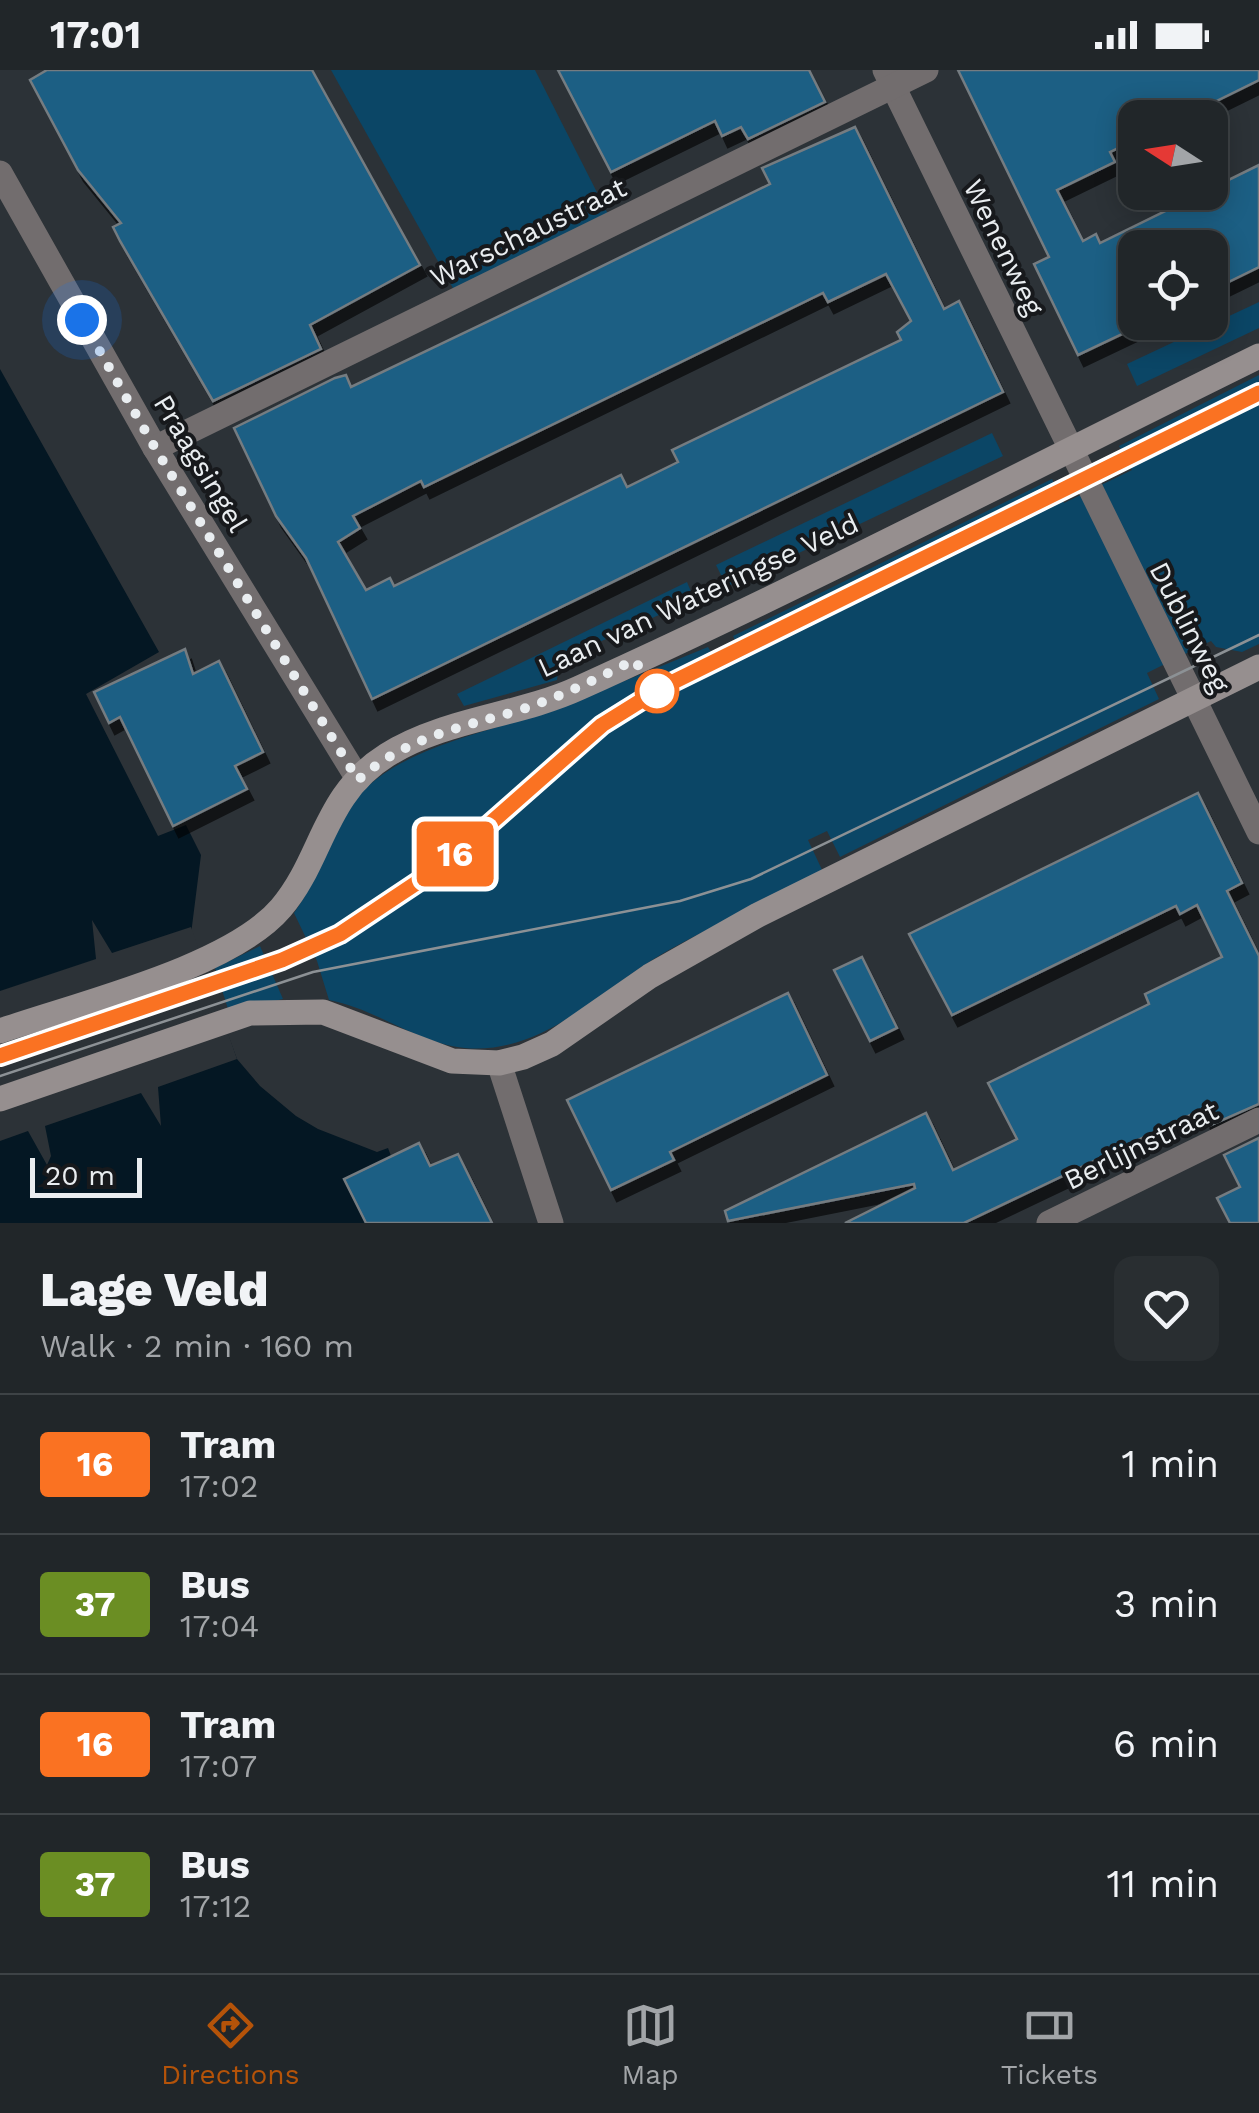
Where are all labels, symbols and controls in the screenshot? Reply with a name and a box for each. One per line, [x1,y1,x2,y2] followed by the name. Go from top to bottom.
[50,13,141,57] text: 17:01
[1118,100,1228,210] north arrow
[1118,100,1228,340] map controls
[425,171,632,294] street label: Warschaustraat
[957,174,1051,320] street label: Wenenweg
[1118,230,1228,340] button: locate
[57,295,107,345] your location
[147,389,255,538] street label: Praagsingel
[533,507,864,684] street label: Laan van Wateringse Veld
[1143,556,1237,698] street label: Dublinweg
[636,670,678,712] unlabelled marker
[410,822,500,886] line badge: 16
[437,833,473,875] text: 16
[1059,1094,1224,1197] street label: Berlijnstraat
[30,1153,142,1198] scale bar
[45,1159,115,1192] text: 20 m
[1114,1256,1219,1361] button: heart
[40,1261,268,1318] text: Lage Veld
[40,1327,354,1365] text: Walk · 2 min · 160 m
[180,1423,276,1467] text: Tram
[1121,1442,1219,1486] text: 1 min
[77,1443,113,1485] text: 16
[180,1467,258,1505] text: 17:02
[180,1563,250,1607] text: Bus
[1114,1582,1219,1626] text: 3 min
[74,1583,116,1625] text: 37
[180,1607,259,1645] text: 17:04
[180,1703,276,1747] text: Tram
[1113,1722,1219,1766] text: 6 min
[77,1723,113,1765] text: 16
[180,1747,257,1785] text: 17:07
[180,1843,250,1887] text: Bus
[1107,1862,1219,1906] text: 11 min
[74,1863,116,1905] text: 37
[180,1887,251,1925] text: 17:12
[161,1998,299,2091] tab: Directions
[622,1998,679,2091] tab: Map
[1001,1998,1098,2091] tab: Tickets

